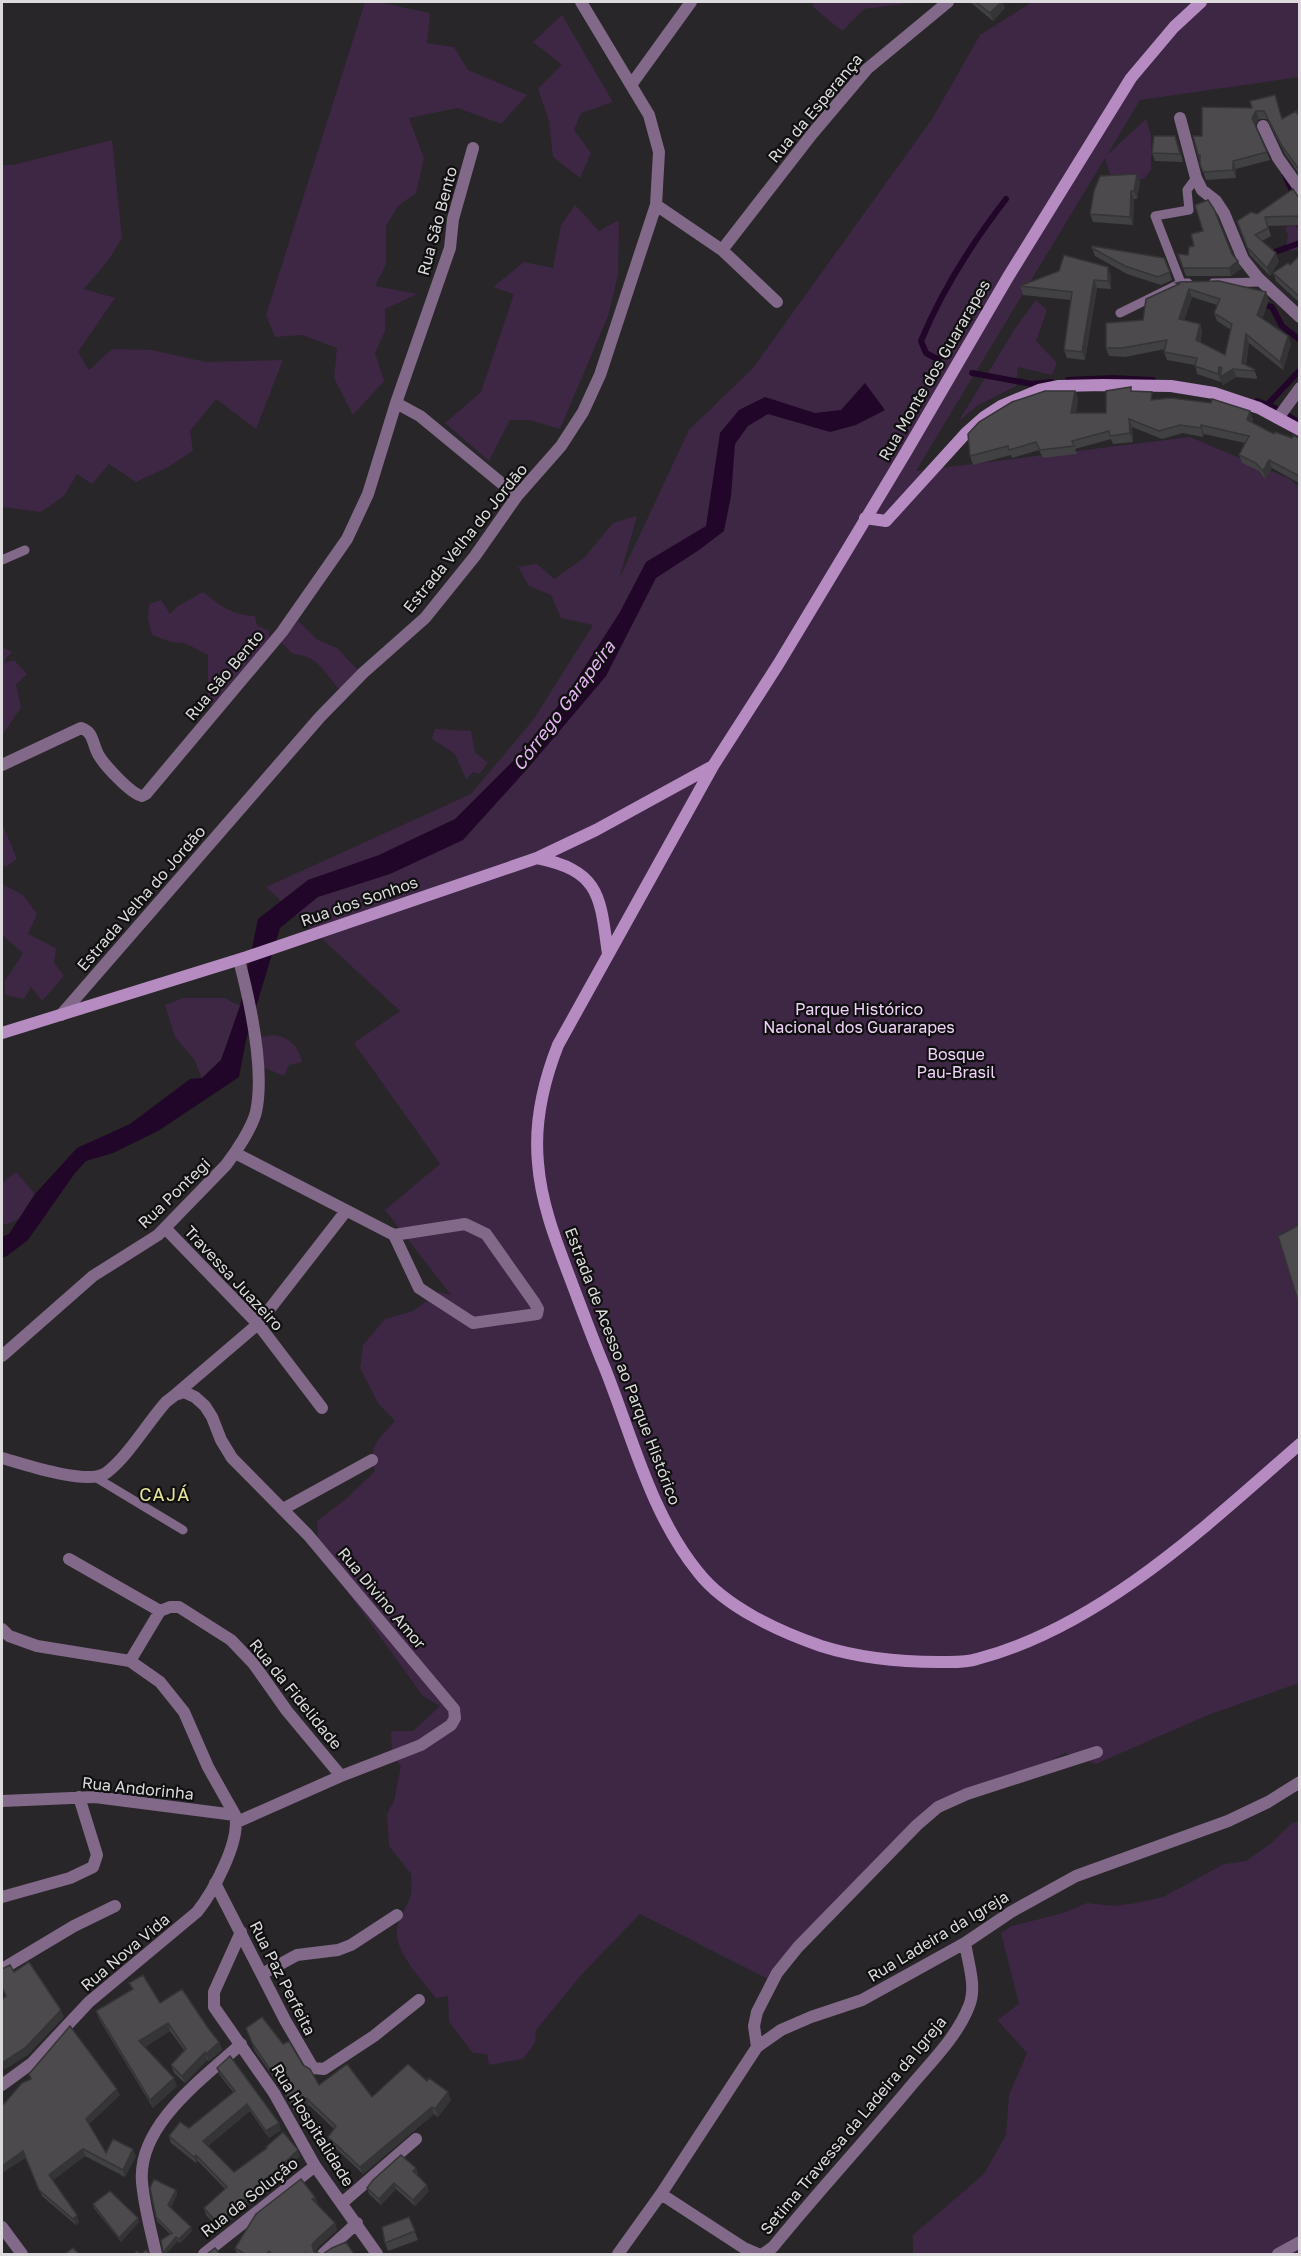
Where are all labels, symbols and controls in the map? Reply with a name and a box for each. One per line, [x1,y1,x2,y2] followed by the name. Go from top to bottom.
[764,49,866,167] street label: Rua da Esperança
[413,164,461,278] street label: Rua São Bento
[874,276,994,464] street label: Rua Monte dos Guararapes
[399,459,531,617] street label: Estrada Velha do Jordão
[180,626,268,724] street label: Rua São Bento
[507,635,620,775] water label: Córrego Garapeira
[72,821,210,975] street label: Estrada Velha do Jordão
[298,872,420,930] street label: Rua dos Sonhos
[763,999,955,1037] park label: Parque Histórico Nacional dos Guararapes
[917,1044,995,1082] park label: Bosque Pau-Brasil
[134,1154,214,1232] street label: Rua Pontegi
[180,1221,288,1335] street label: Travessa Juazeiro
[561,1224,685,1508] street label: Estrada de Acesso ao Parque Histórico
[139,1483,191,1505] district label: CAJÁ
[334,1543,430,1653] street label: Rua Divino Amor
[245,1635,347,1753] street label: Rua da Fidelidade
[81,1772,195,1804] street label: Rua Andorinha
[864,1886,1012,1986] street label: Rua Ladeira da Igreja
[76,1909,174,1995] street label: Rua Nova Vida
[246,1917,320,2039] street label: Rua Paz Perfeita
[756,2012,950,2238] street label: Setima Travessa da Ladeira da Igreja
[267,2060,359,2190] street label: Rua Hospitalidade
[196,2153,302,2241] street label: Rua da Solução

